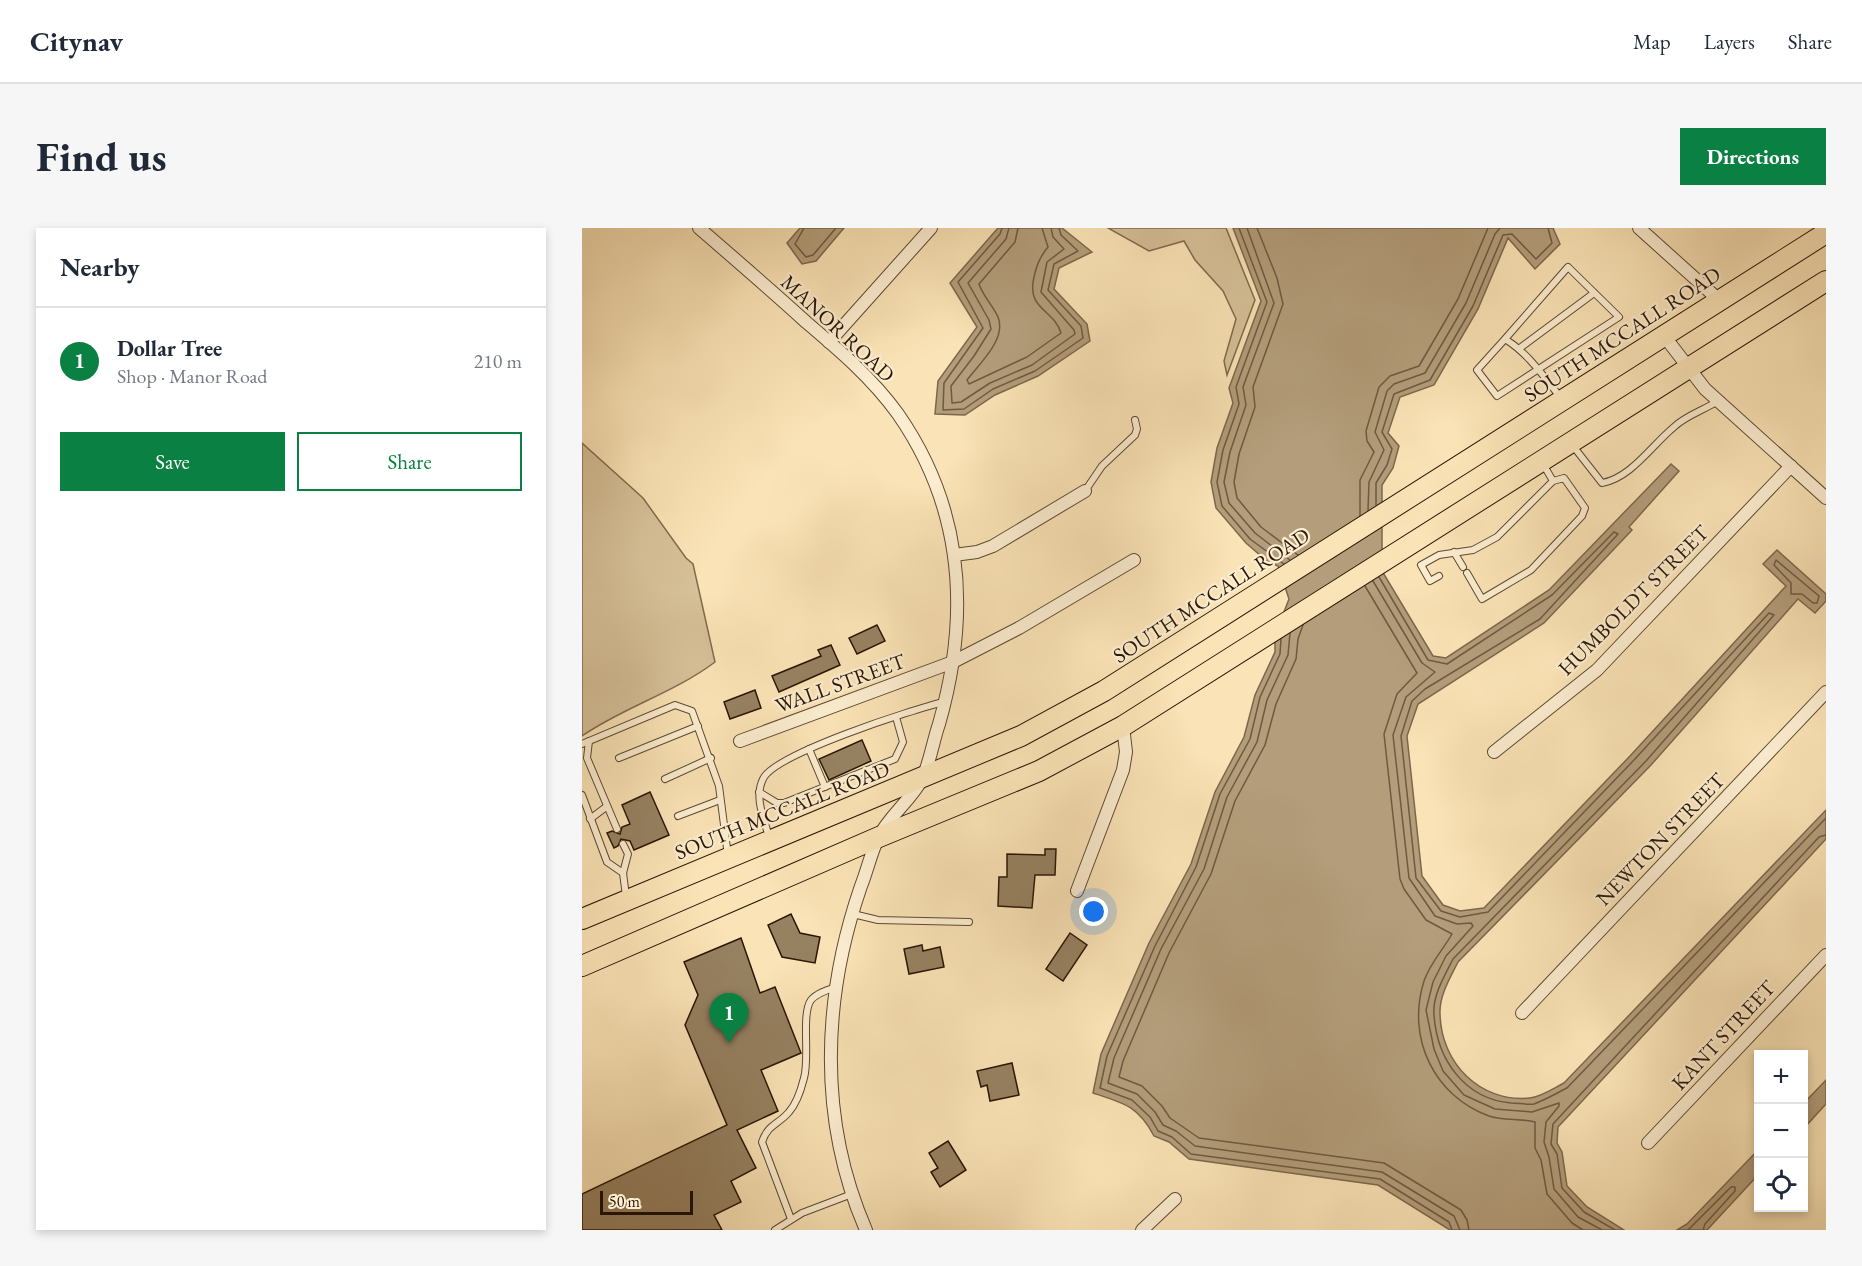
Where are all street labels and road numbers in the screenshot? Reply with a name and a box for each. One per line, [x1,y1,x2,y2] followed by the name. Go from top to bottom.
[1518,260,1726,408] street label: SOUTH MCCALL ROAD
[775,268,901,388] street label: MANOR ROAD
[1552,518,1715,681] street label: HUMBOLDT STREET
[1107,521,1315,669] street label: SOUTH MCCALL ROAD
[771,647,910,719] street label: WALL STREET
[671,754,894,865] street label: SOUTH MCCALL ROAD
[1590,766,1731,911] street label: NEWTON STREET
[1665,974,1781,1096] street label: KANT STREET

